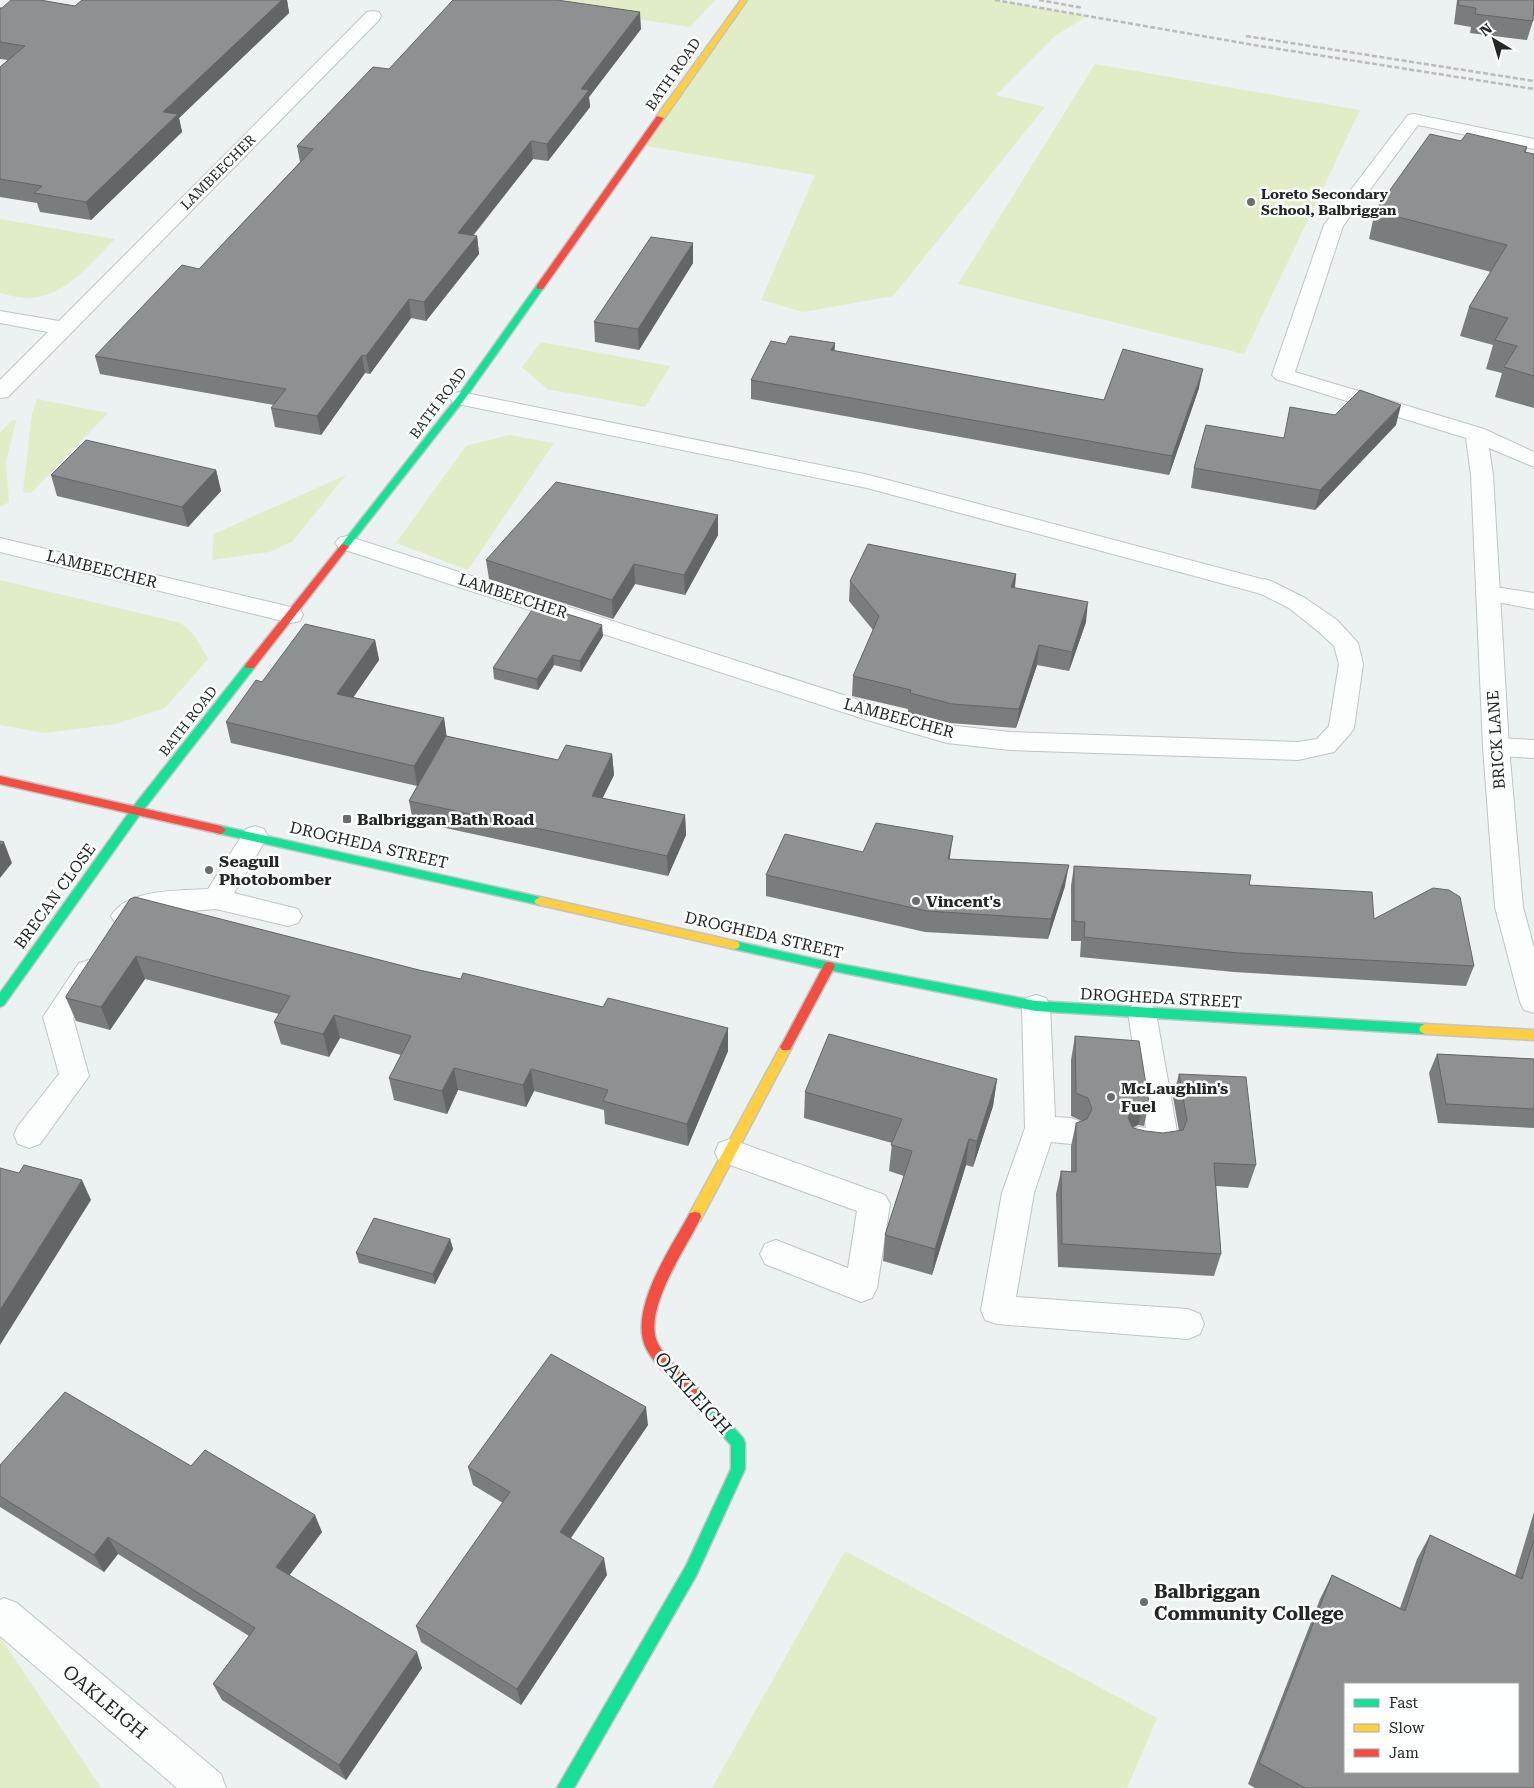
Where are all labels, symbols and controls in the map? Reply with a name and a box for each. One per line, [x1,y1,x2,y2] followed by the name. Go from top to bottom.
[1469,15,1519,65] north arrow
[1477,20,1495,39] text: N
[642,35,704,113] street label: BATH ROAD
[177,131,259,213] street label: LAMBEECHER
[1261,186,1397,218] place label: Loreto Secondary School, Balbriggan
[1245,196,1257,208] marker: Loreto Secondary School, Balbriggan
[406,364,470,441] street label: BATH ROAD
[45,546,159,592] street label: LAMBEECHER
[456,569,570,623] street label: LAMBEECHER
[156,683,220,759] street label: BATH ROAD
[1483,690,1509,790] street label: BRICK LANE
[842,694,956,742] street label: LAMBEECHER
[357,810,535,829] place label: Balbriggan Bath Road
[341,813,353,825] marker: Balbriggan Bath Road
[288,818,450,873] street label: DROGHEDA STREET
[10,840,100,952] street label: BRECAN CLOSE
[219,852,332,889] place label: Seagull Photobomber
[203,864,215,876] marker: Seagull Photobomber
[926,892,1001,911] place label: Vincent's
[910,895,922,907] marker: Vincent's
[683,908,845,963] street label: DROGHEDA STREET
[1080,984,1243,1012] street label: DROGHEDA STREET
[1121,1079,1228,1116] place label: McLaughlin's Fuel
[1105,1091,1117,1103] marker: McLaughlin's Fuel
[650,1347,736,1439] street label: OAKLEIGH
[1154,1580,1344,1625] place label: Balbriggan Community College
[1138,1596,1150,1608] marker: Balbriggan Community College
[58,1660,152,1744] street label: OAKLEIGH
[1344,1683,1519,1773] legend
[1389,1694,1419,1712] text: Fast
[1389,1719,1425,1737] text: Slow
[1389,1744,1419,1762] text: Jam

